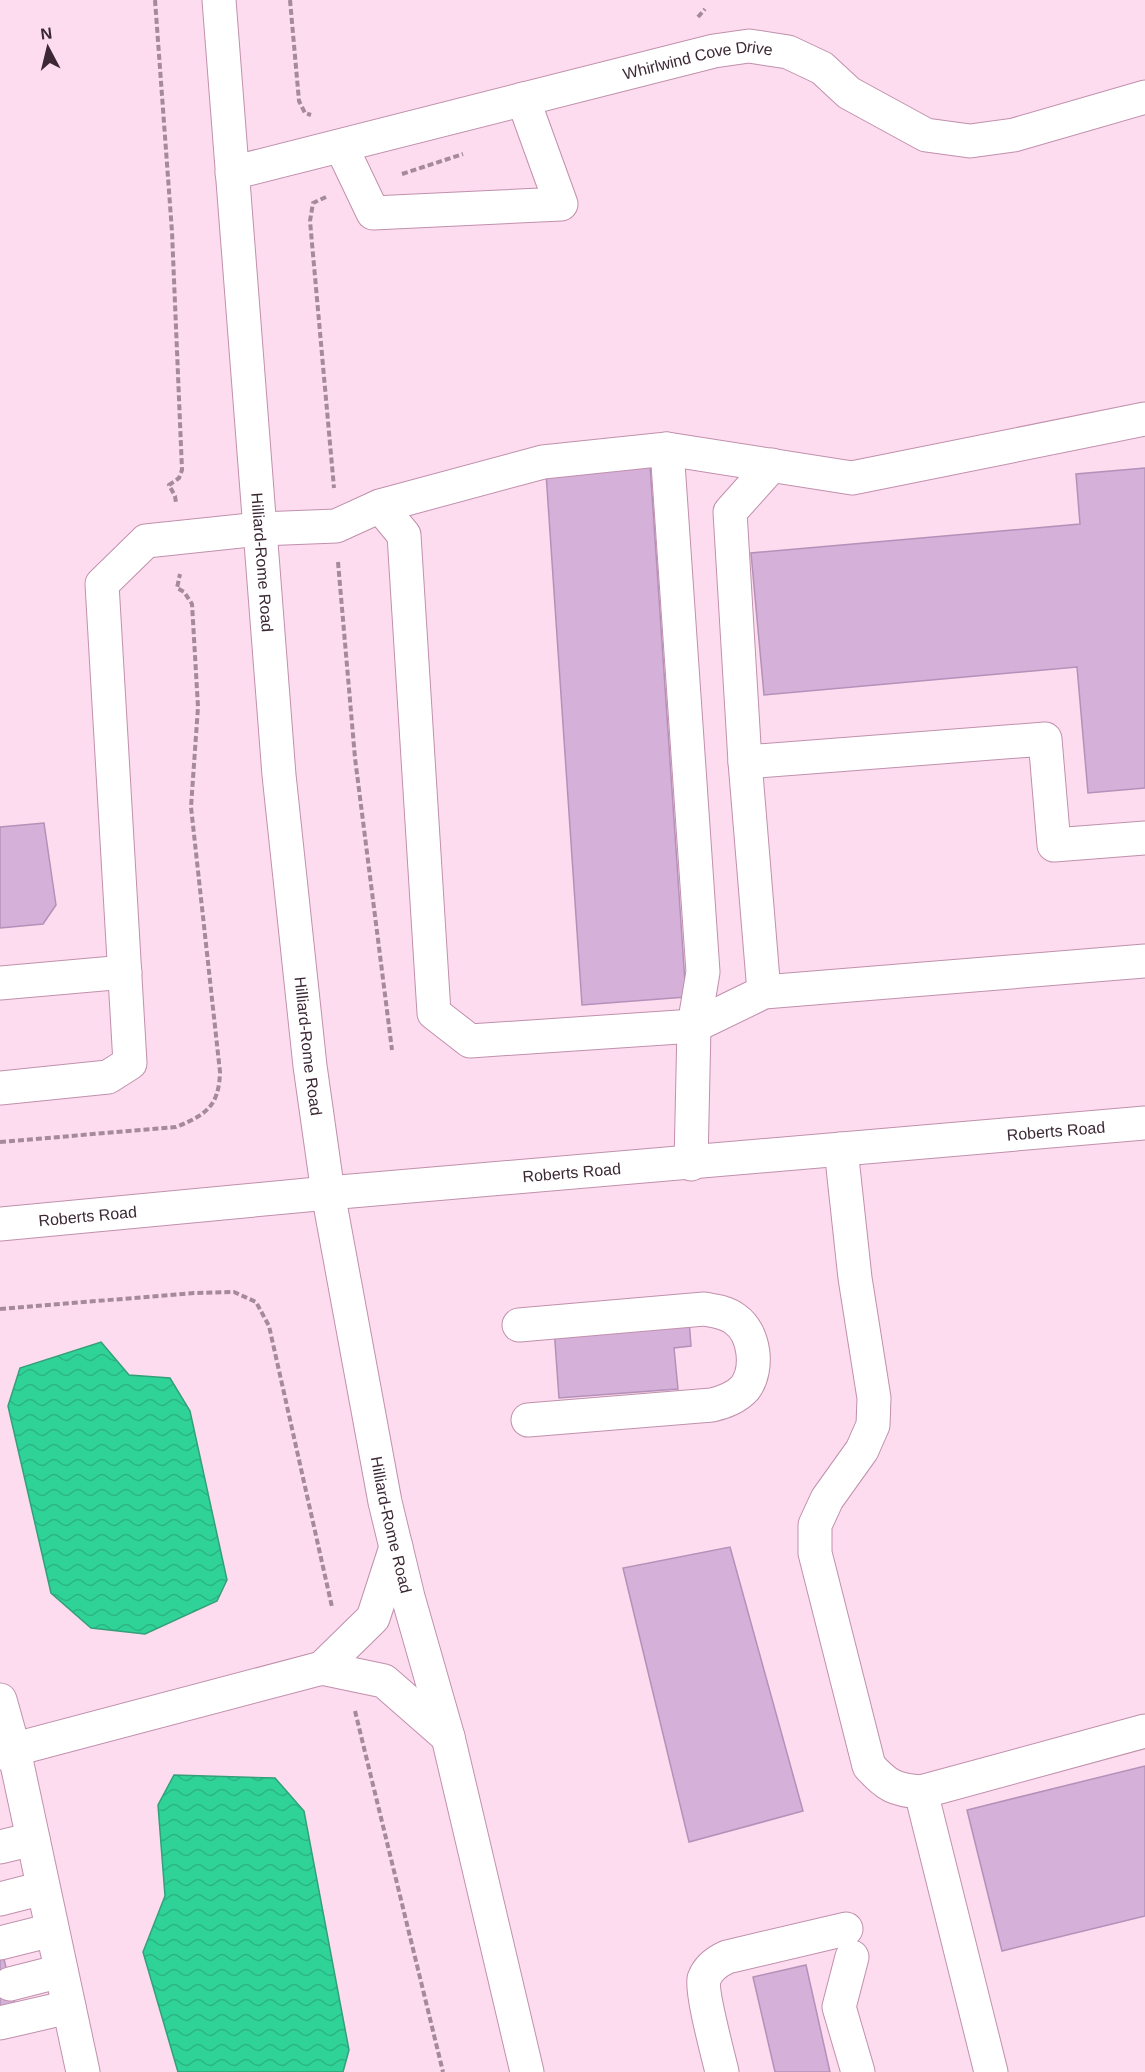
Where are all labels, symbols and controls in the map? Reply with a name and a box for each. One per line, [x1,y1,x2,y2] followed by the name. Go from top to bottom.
[18,18,78,78] north arrow
[39,24,53,43] text: N
[621,38,774,83] street label: Whirlwind Cove Drive
[248,492,276,633] street label: Hilliard-Rome Road
[292,976,325,1117] street label: Hilliard-Rome Road
[1006,1118,1106,1144] street label: Roberts Road
[522,1160,622,1185] street label: Roberts Road
[38,1203,138,1229] street label: Roberts Road
[368,1455,415,1595] street label: Hilliard-Rome Road

